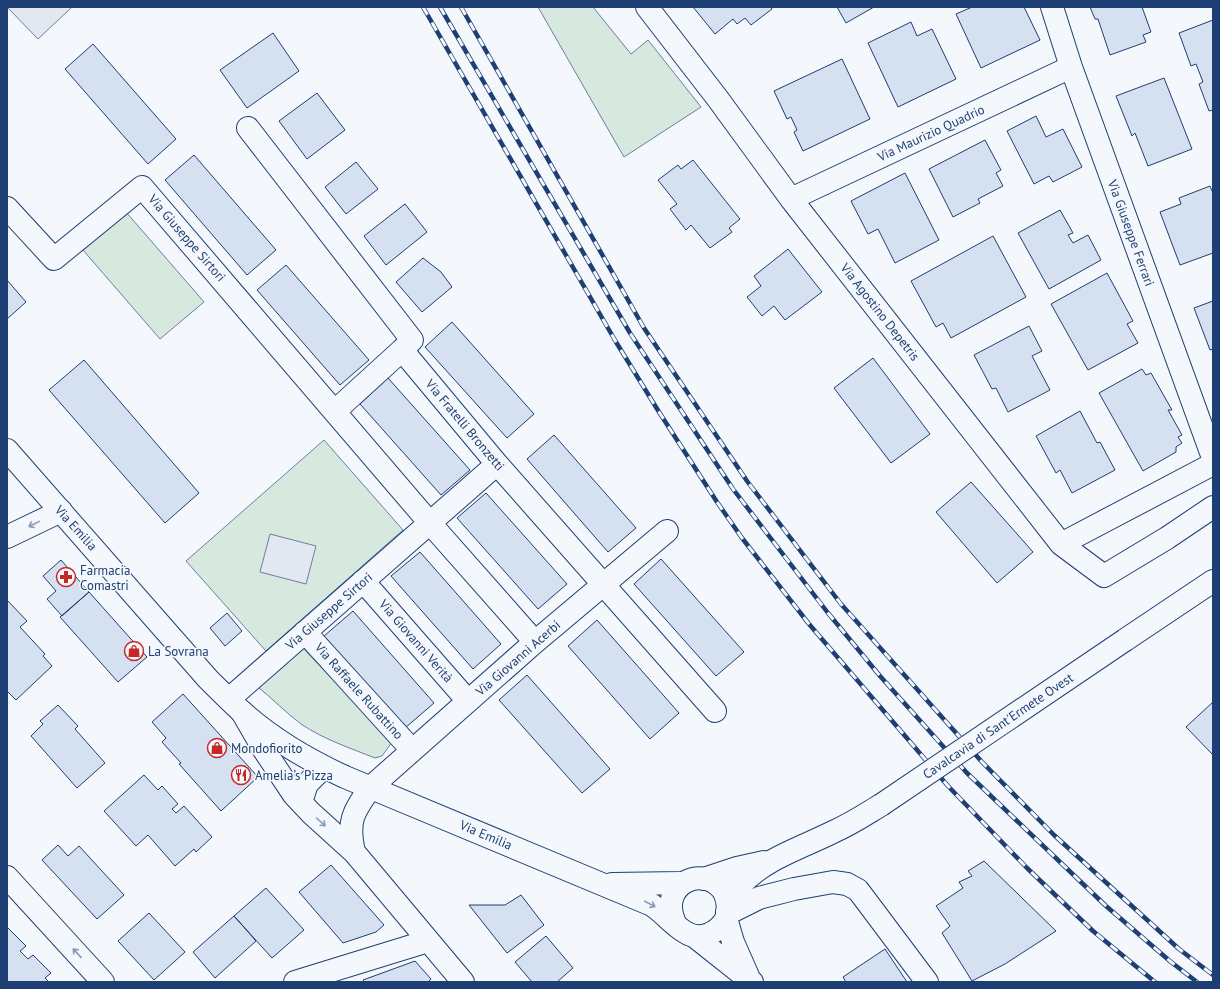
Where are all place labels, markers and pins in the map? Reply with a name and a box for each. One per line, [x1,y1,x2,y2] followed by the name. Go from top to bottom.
[80,562,130,594] place label: Farmacia Comastri
[55,566,77,588] pharmacy icon: Farmacia Comastri
[123,640,145,662] shop icon: La Sovrana
[148,643,209,660] place label: La Sovrana
[206,737,228,759] shop icon: Mondofiorito
[231,740,302,757] place label: Mondofiorito
[230,764,252,786] restaurant icon: Amelia’s Pizza
[255,767,333,784] place label: Amelia’s Pizza

